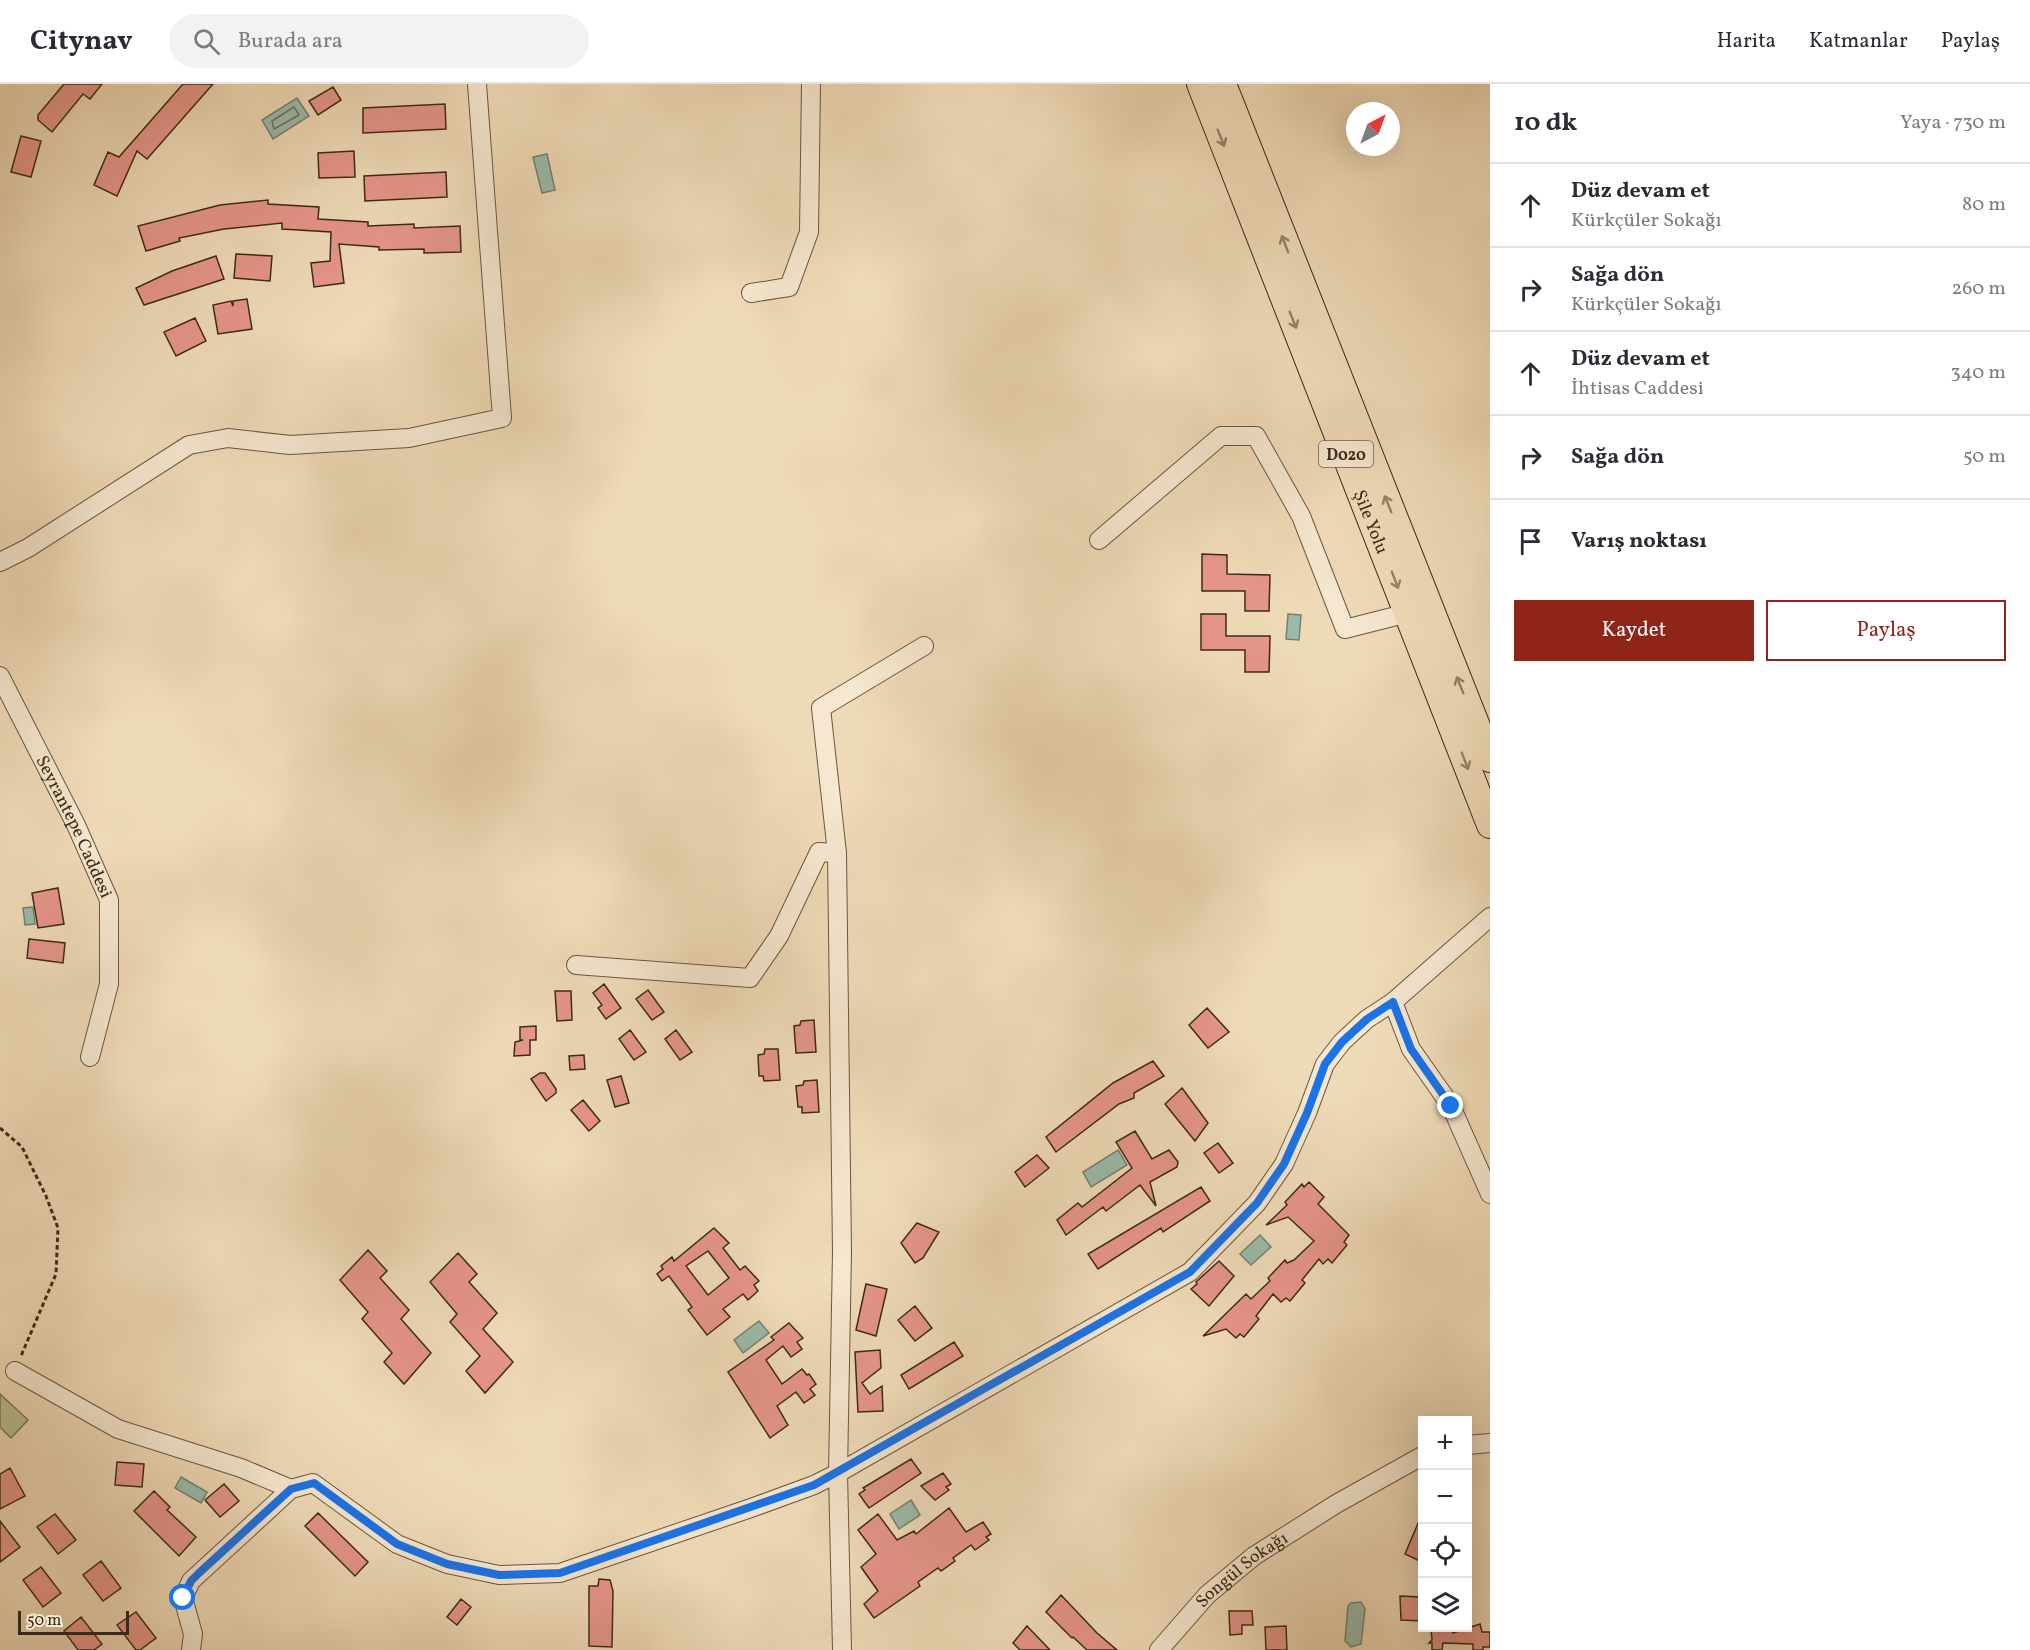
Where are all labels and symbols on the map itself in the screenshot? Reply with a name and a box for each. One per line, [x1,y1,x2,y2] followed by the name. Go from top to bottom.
[1346,102,1400,156] north arrow
[1217,129,1228,147] one-way arrow
[1279,236,1290,254] one-way arrow
[1288,310,1299,328] one-way arrow
[1319,441,1373,467] road number: D020
[1346,486,1394,558] street label: Şile Yolu
[1382,495,1393,514] one-way arrow
[1390,570,1401,588] one-way arrow
[1454,676,1465,695] one-way arrow
[29,752,118,902] street label: Seyrantepe Caddesi
[1460,752,1471,770] one-way arrow
[1437,1092,1463,1118] route end
[1190,1527,1293,1614] street label: Songül Sokağı
[169,1584,195,1610] route start
[18,1608,129,1636] scale bar

